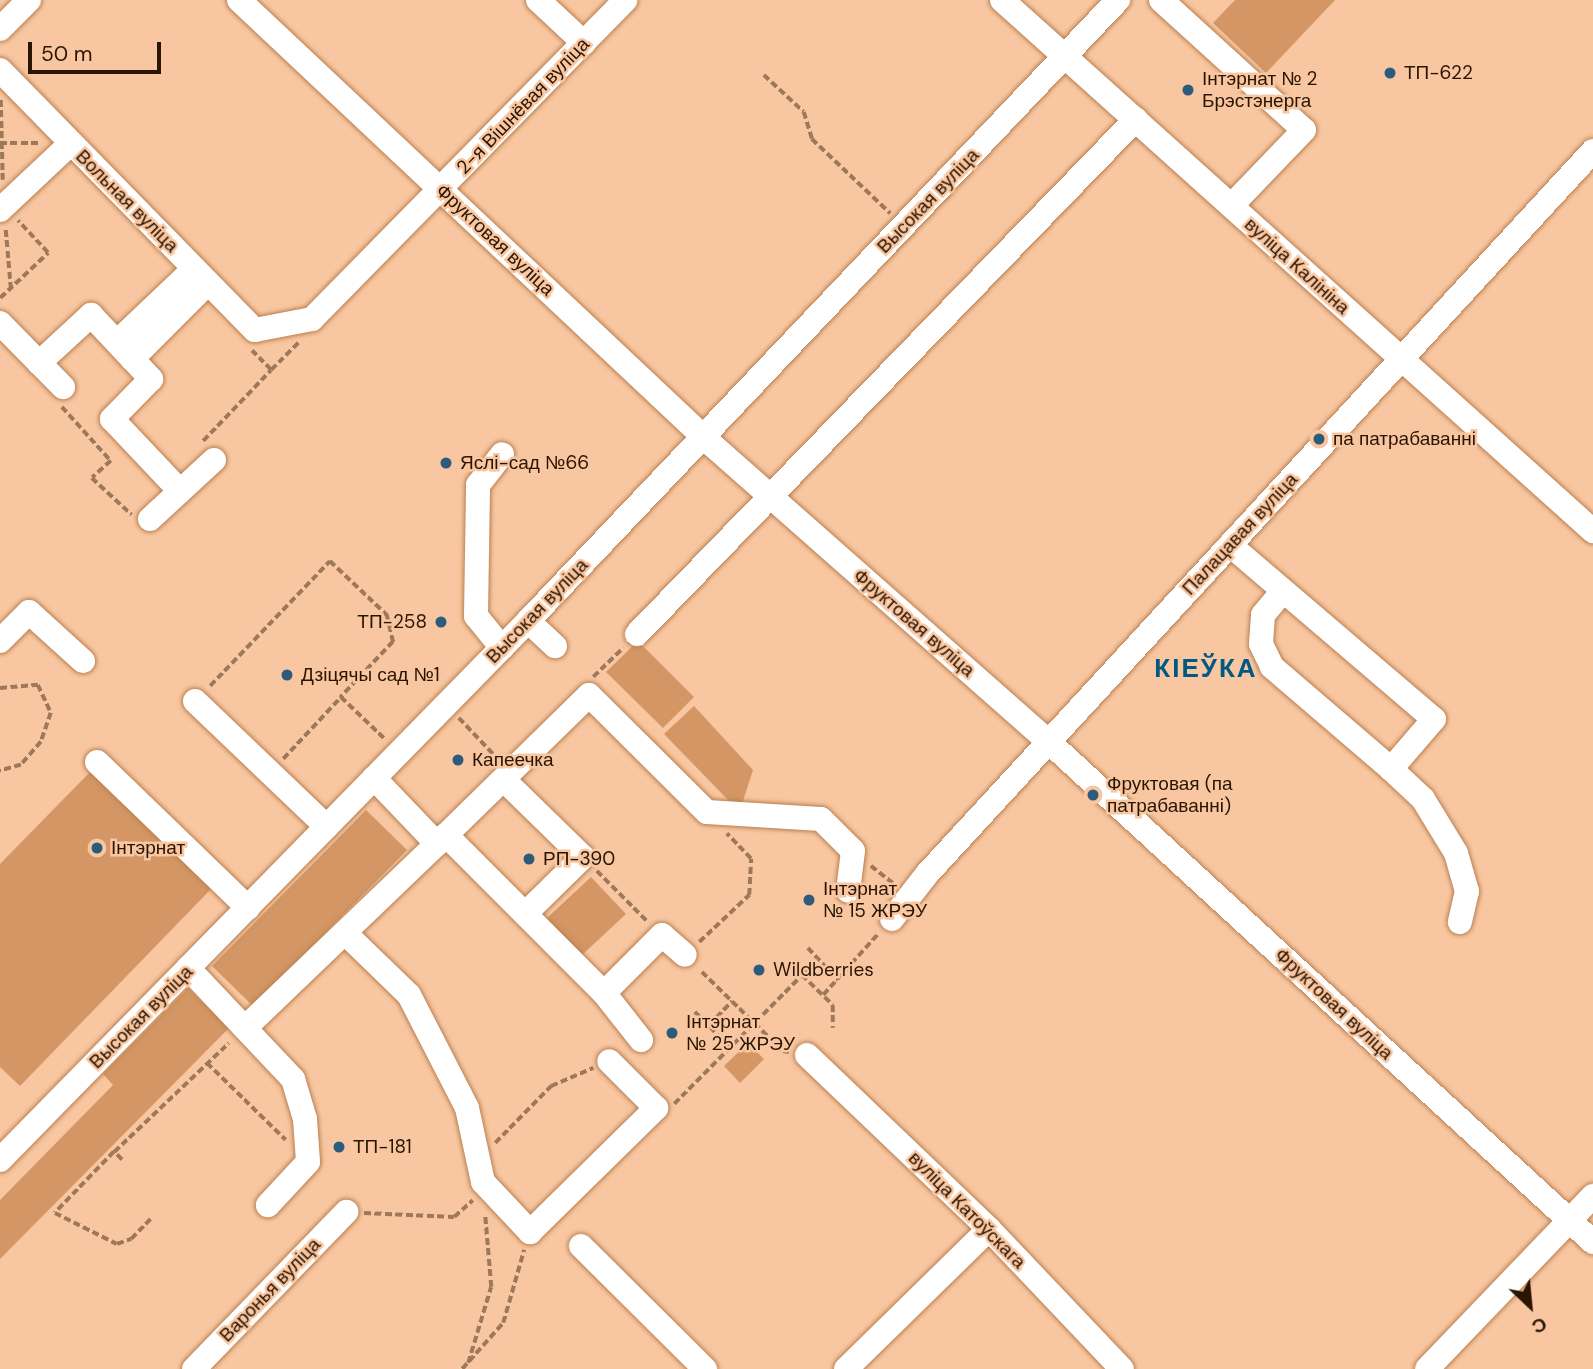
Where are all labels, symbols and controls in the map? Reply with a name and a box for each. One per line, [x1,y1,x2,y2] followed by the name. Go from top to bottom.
[32,28,164,72] scale bar
[452,33,594,179] street label: 2-я Вішнёвая вуліца
[41,40,92,68] text: 50 m
[1404,62,1473,84] place label: ТП-622
[1382,65,1398,81] marker: ТП-622
[1202,68,1318,112] place label: Інтэрнат № 2 Брэстэнерга
[1180,82,1196,98] marker: Інтэрнат № 2 Брэстэнерга
[872,144,984,258] street label: Высокая вуліца
[71,145,183,257] street label: Вольная вуліца
[431,179,559,301] street label: Фруктовая вуліца
[1240,213,1354,319] street label: вуліца Калініна
[1333,428,1476,450] place label: па патрабаванні
[1311,431,1327,447] marker: па патрабаванні
[460,452,589,474] place label: Яслі-сад №66
[438,455,454,471] marker: Яслі-сад №66
[1178,468,1302,600] street label: Палацавая вуліца
[481,554,593,668] street label: Высокая вуліца
[849,564,979,682] street label: Фруктовая вуліца
[357,611,427,633] place label: ТП-258
[433,614,449,630] marker: ТП-258
[1155,653,1257,685] district label: КІЕЎКА
[301,664,440,686] place label: Дзіцячы сад №1
[279,667,295,683] marker: Дзіцячы сад №1
[472,749,554,771] place label: Капеечка
[450,752,466,768] marker: Капеечка
[1107,773,1233,817] place label: Фруктовая (па патрабаванні)
[1085,787,1101,803] marker: Фруктовая (па патрабаванні)
[111,837,185,859] place label: Інтэрнат
[89,840,105,856] marker: Інтэрнат
[543,848,615,870] place label: РП-390
[521,851,537,867] marker: РП-390
[823,878,927,922] place label: Інтэрнат № 15 ЖРЭУ
[801,892,817,908] marker: Інтэрнат № 15 ЖРЭУ
[1270,943,1398,1065] street label: Фруктовая вуліца
[773,959,874,981] place label: Wildberries
[85,961,197,1073] street label: Высокая вуліца
[751,962,767,978] marker: Wildberries
[686,1011,795,1055] place label: Інтэрнат № 25 ЖРЭУ
[664,1025,680,1041] marker: Інтэрнат № 25 ЖРЭУ
[353,1136,412,1158] place label: ТП-181
[331,1139,347,1155] marker: ТП-181
[904,1147,1030,1273] street label: вуліца Катоўскага
[215,1233,325,1347] street label: Варонья вуліца
[1495,1271,1565,1341] north arrow
[1528,1311,1551,1340] text: С

